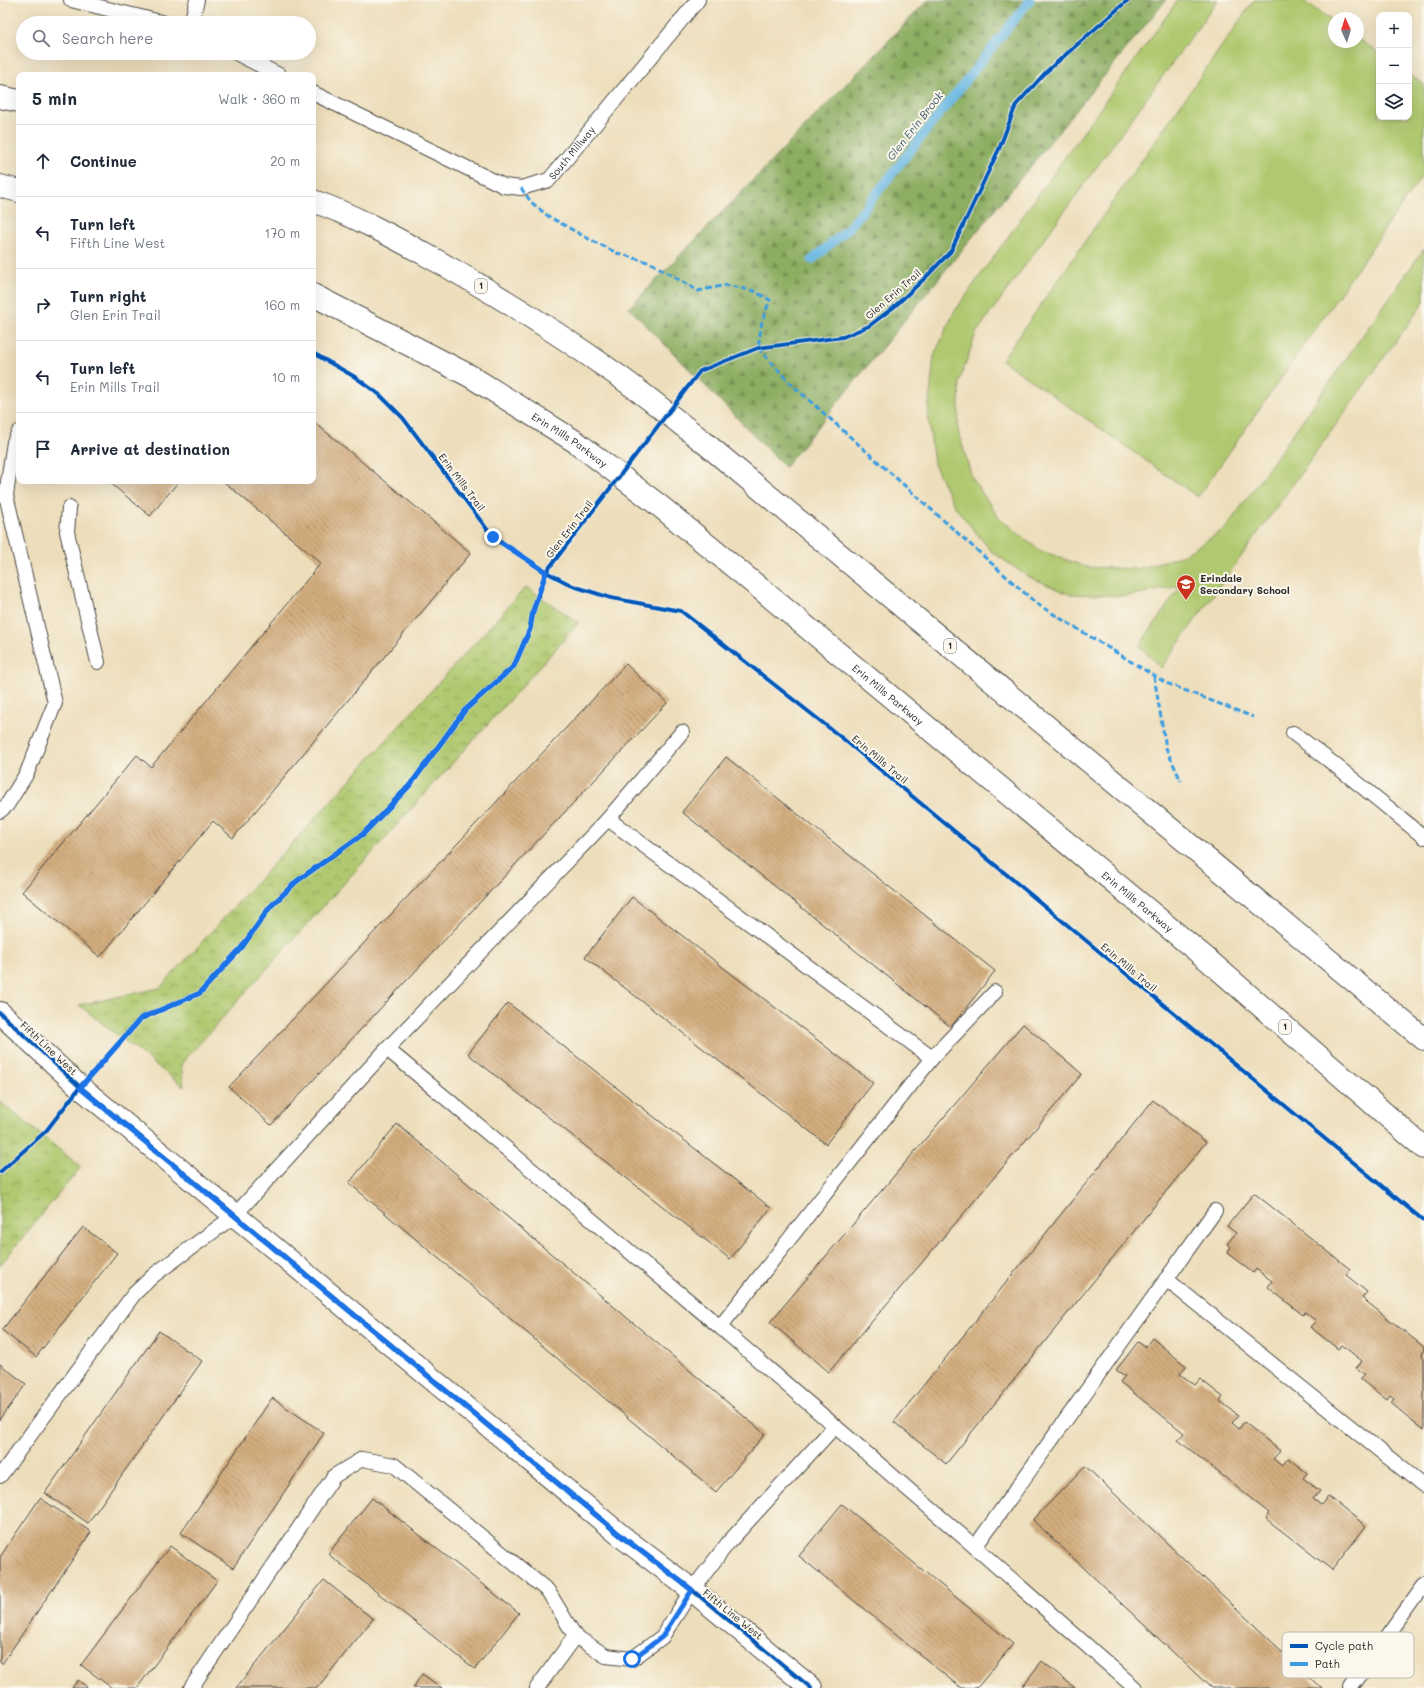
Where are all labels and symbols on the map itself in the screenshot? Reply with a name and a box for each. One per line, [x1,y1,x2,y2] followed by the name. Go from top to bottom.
[1328,12,1364,48] north arrow
[883,88,946,163] water label: Glen Erin Brook
[545,123,598,183] street label: South Millway
[862,266,924,322] street label: Glen Erin Trail
[475,279,487,293] road number: 1
[529,409,610,471] street label: Erin Mills Parkway
[436,450,488,514] street label: Erin Mills Trail
[542,497,596,561] street label: Glen Erin Trail
[484,528,502,546] route end
[1200,571,1290,597] place label: Erindale Secondary School
[1175,573,1197,601] school or university icon: Erindale Secondary School
[944,639,956,653] road number: 1
[849,661,927,728] street label: Erin Mills Parkway
[849,731,911,787] street label: Erin Mills Trail
[1099,868,1176,935] street label: Erin Mills Parkway
[1098,939,1160,995] street label: Erin Mills Trail
[17,1018,81,1078] street label: Fifth Line West
[1279,1020,1291,1034] road number: 1
[700,1586,766,1642] street label: Fifth Line West
[1282,1632,1414,1678] legend
[1315,1638,1373,1653] text: Cycle path
[623,1650,641,1668] route start
[1315,1656,1340,1671] text: Path

